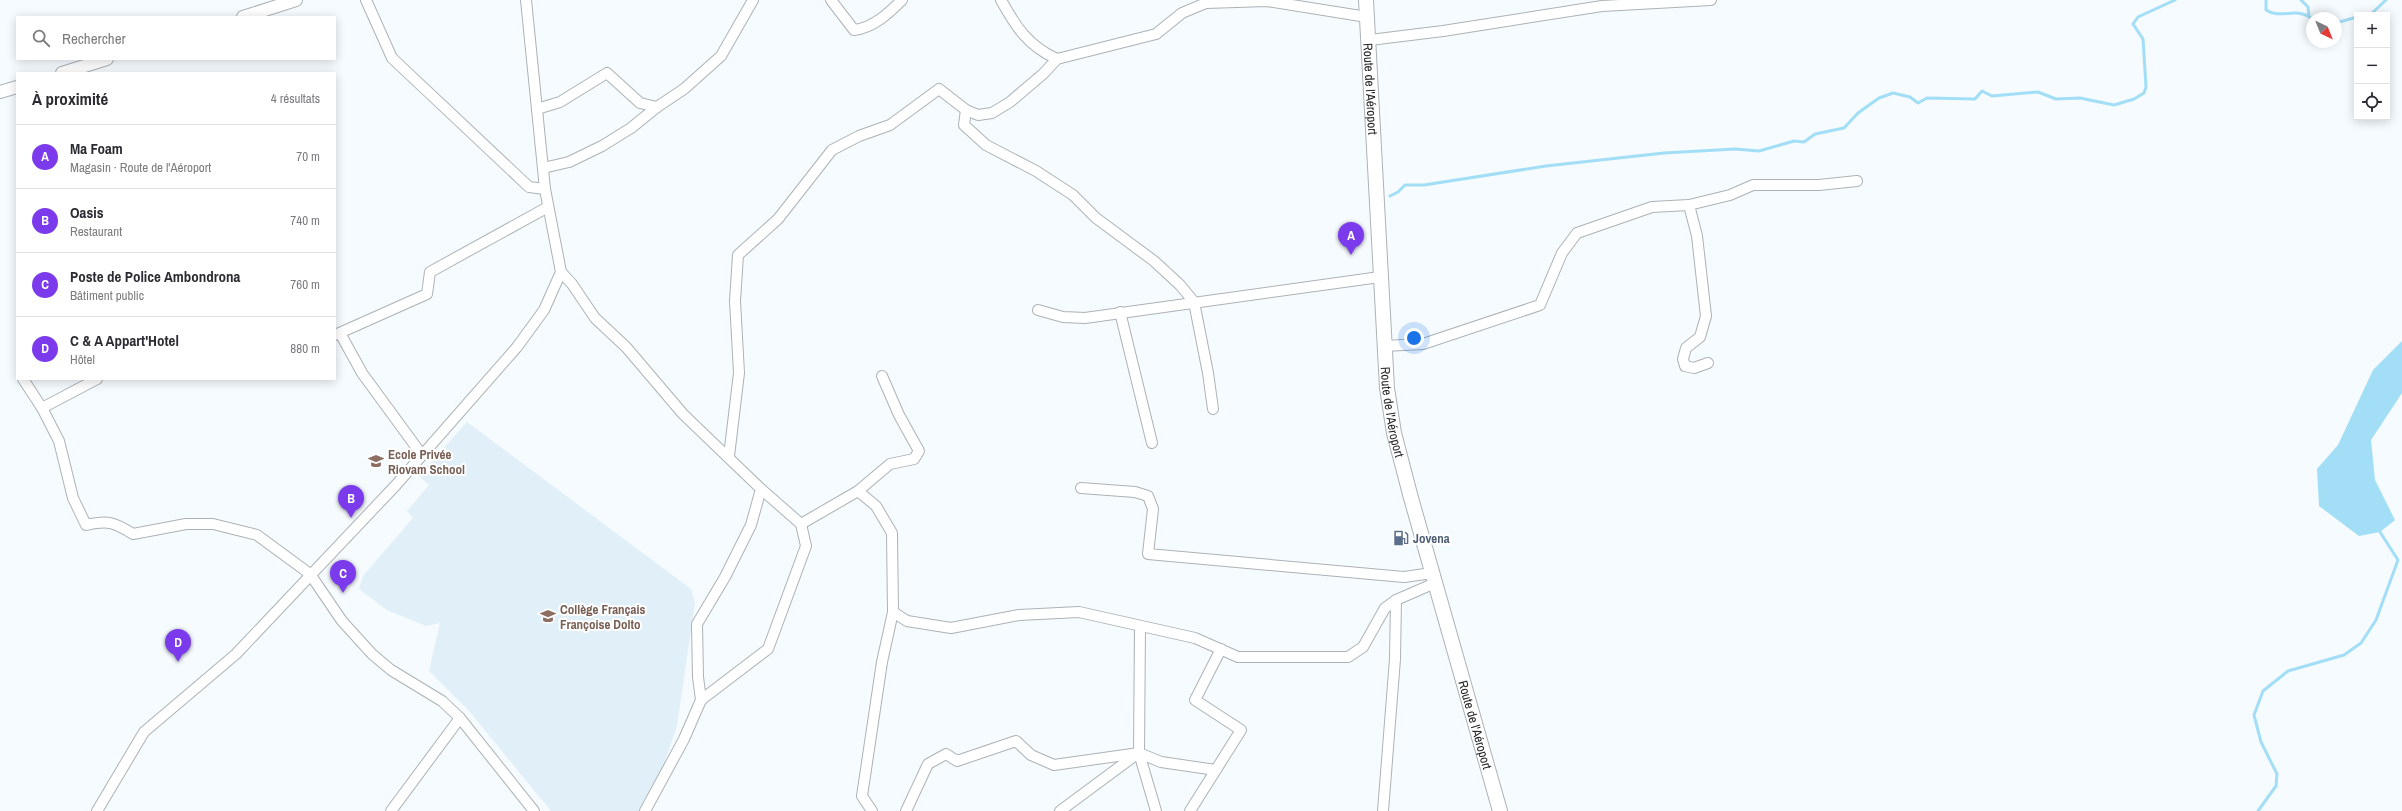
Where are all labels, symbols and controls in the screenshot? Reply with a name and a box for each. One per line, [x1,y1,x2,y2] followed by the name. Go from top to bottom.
[2306,12,2342,48] north arrow
[2354,12,2390,120] map controls
[2354,12,2390,48] button: +
[16,16,336,60] search box
[30,27,52,49] icon: search
[62,28,126,49] text: Rechercher
[1359,43,1381,135] street label: Route de l'Aéroport
[2354,48,2390,84] button: −
[2354,84,2390,120] button: locate
[32,87,108,110] text: À proximité
[271,90,320,107] text: 4 résultats
[70,138,123,159] text: Ma Foam
[41,148,49,165] text: A
[296,148,320,165] text: 70 m
[70,159,211,176] text: Magasin · Route de l'Aéroport
[70,202,104,223] text: Oasis
[41,212,49,229] text: B
[290,212,320,229] text: 740 m
[1338,222,1364,255] pin: A
[70,223,122,240] text: Restaurant
[70,266,240,287] text: Poste de Police Ambondrona
[41,276,49,293] text: C
[290,276,320,293] text: 760 m
[70,287,144,304] text: Bâtiment public
[1404,328,1424,348] your location
[70,330,179,351] text: C & A Appart'Hotel
[41,340,49,357] text: D
[290,340,320,357] text: 880 m
[70,351,95,368] text: Hôtel
[1377,366,1408,459] street label: Route de l'Aéroport
[388,446,465,478] place label: Ecole Privée Riovam School
[367,452,385,470] school or university icon: Ecole Privée Riovam School
[338,485,364,518] pin: B
[1392,529,1410,547] fuel station icon: Jovena
[1413,530,1450,547] place label: Jovena
[330,560,356,593] pin: C
[560,601,645,633] place label: Collège Français Françoise Dolto
[539,607,557,625] school or university icon: Collège Français Françoise Dolto
[165,629,191,662] pin: D
[1454,678,1496,771] street label: Route de l'Aéroport

